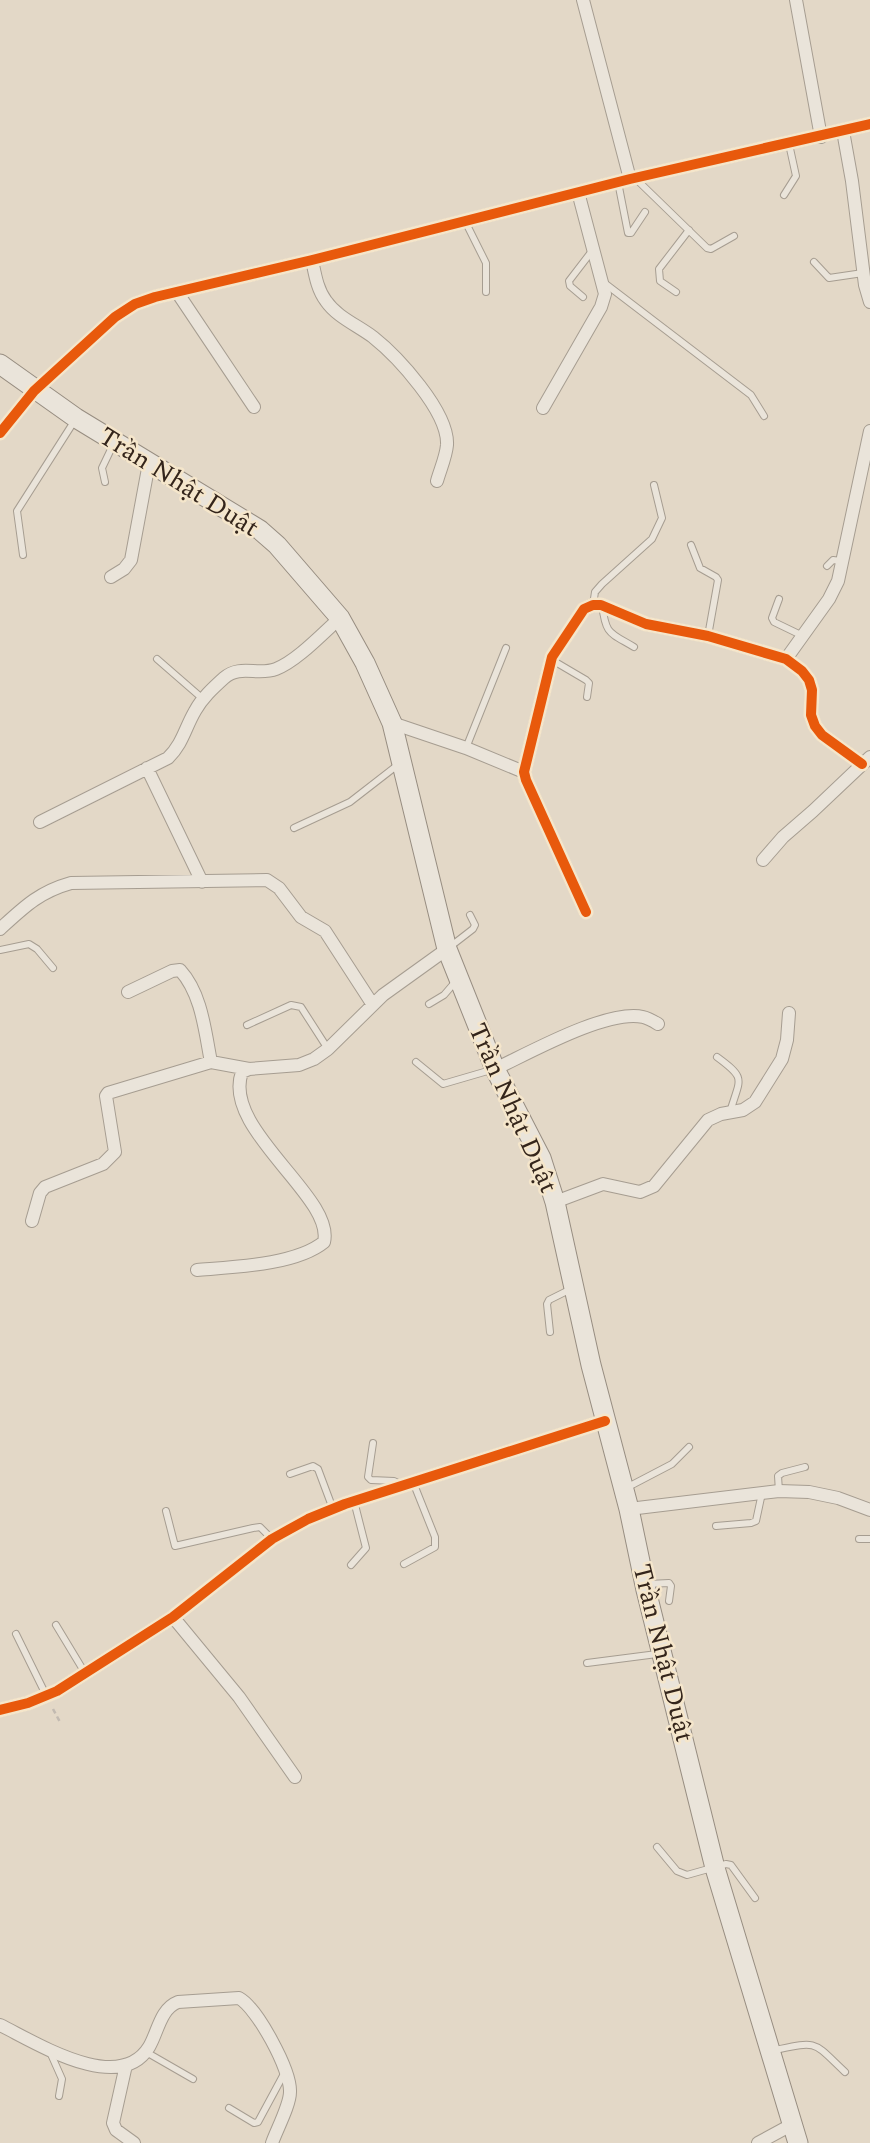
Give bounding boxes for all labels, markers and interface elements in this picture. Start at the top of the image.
street label: Trần Nhật Duật [91,417,267,547]
street label: Trần Nhật Duật [458,1016,568,1200]
street label: Trần Nhật Duật [622,1560,704,1746]

